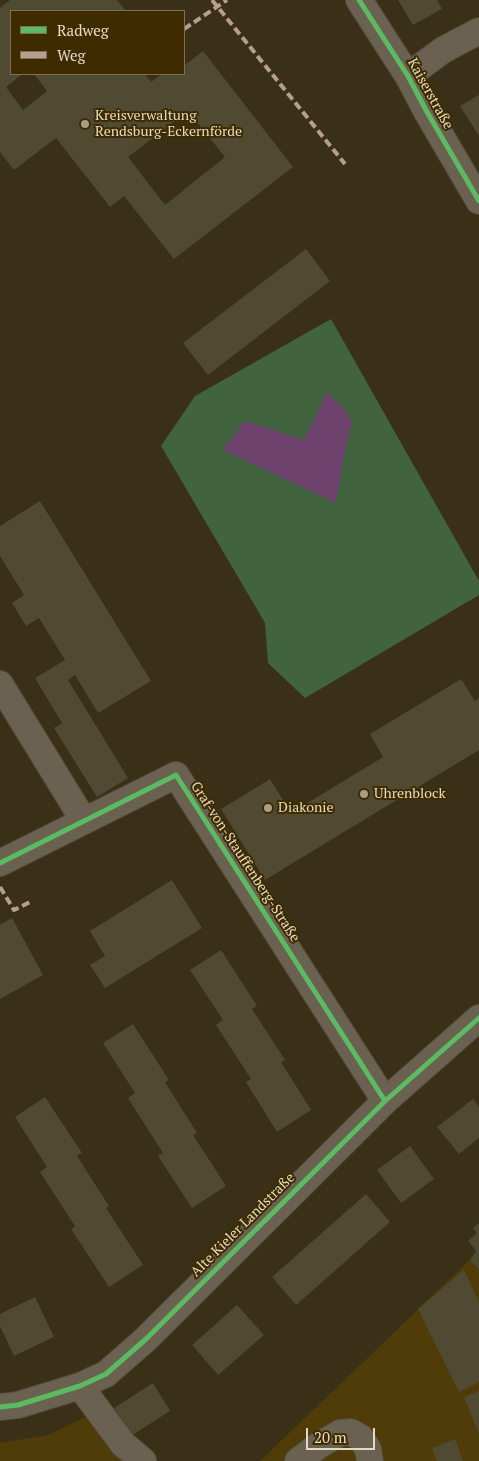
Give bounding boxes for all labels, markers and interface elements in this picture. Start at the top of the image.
legend [10,10,185,75]
text: Radweg [57,20,109,40]
text: Weg [57,45,85,65]
street label: Kaiserstraße [404,56,456,132]
place label: Kreisverwaltung Rendsburg-Eckernförde [95,108,242,140]
marker: Kreisverwaltung Rendsburg-Eckernförde [79,118,91,130]
street label: Graf-von-Stauffenberg-Straße [187,779,303,945]
place label: Uhrenblock [374,786,446,802]
marker: Uhrenblock [358,788,370,800]
place label: Diakonie [278,800,334,816]
marker: Diakonie [262,802,274,814]
street label: Alte Kieler Landstraße [187,1169,299,1281]
scale bar [309,1418,378,1450]
text: 20 m [314,1427,347,1447]

